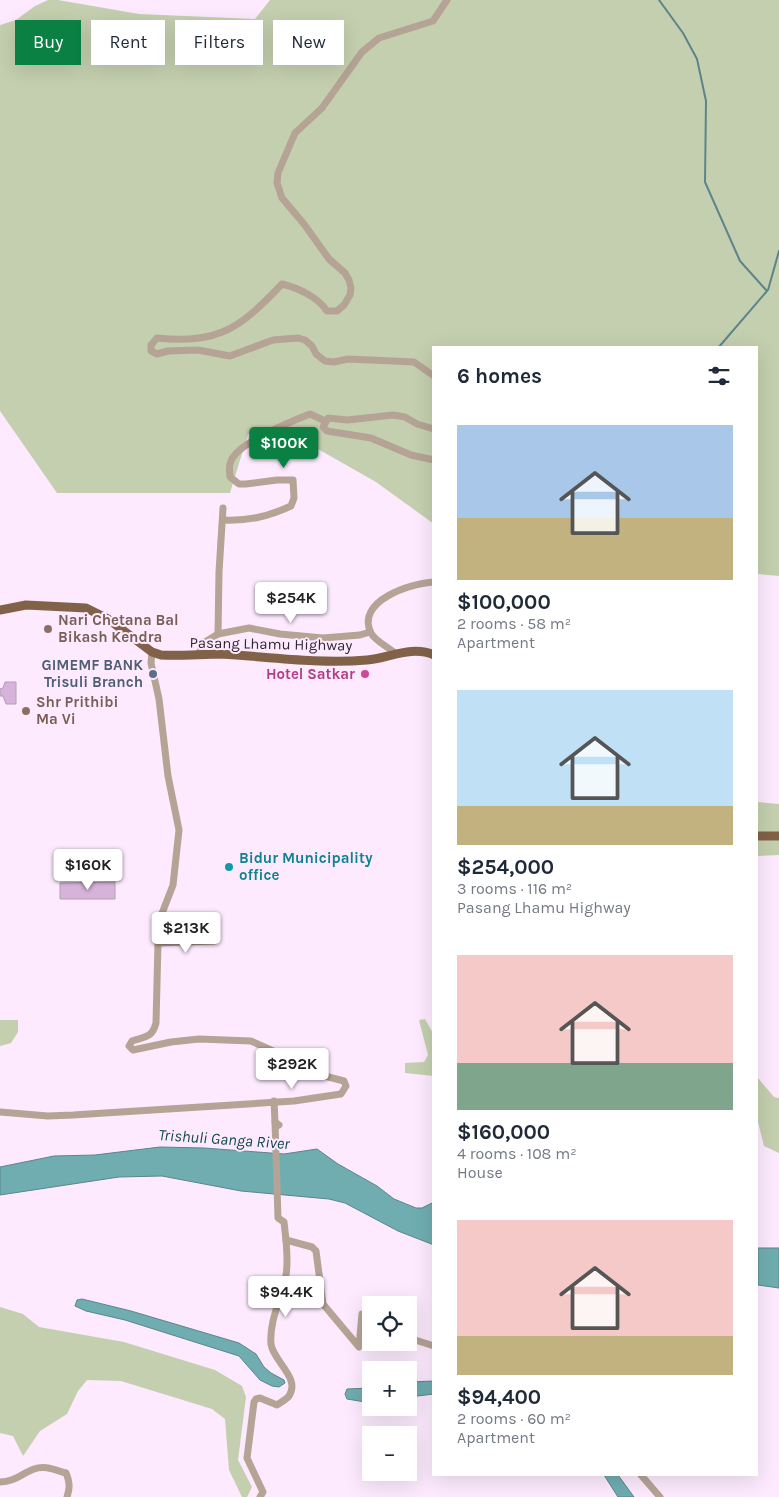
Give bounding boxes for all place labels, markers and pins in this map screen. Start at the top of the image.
pin: $100K [249,426,319,469]
pin: $254K [256,582,326,624]
place label: Nari Chetana Bal Bikash Kendra [58,611,179,646]
marker: Nari Chetana Bal Bikash Kendra [42,623,54,635]
place label: GIMEMF BANK Trisuli Branch [42,656,143,691]
place label: Hotel Satkar [266,665,355,683]
marker: GIMEMF BANK Trisuli Branch [147,668,159,680]
marker: Hotel Satkar [359,668,371,680]
place label: Shr Prithibi Ma Vi [36,693,118,728]
marker: Shr Prithibi Ma Vi [20,705,32,717]
pin: $160K [53,848,123,891]
place label: Bidur Municipality office [239,849,373,884]
marker: Bidur Municipality office [223,861,235,873]
pin: $213K [151,912,221,954]
pin: $292K [257,1048,327,1090]
pin: $94.4K [245,1276,327,1318]

